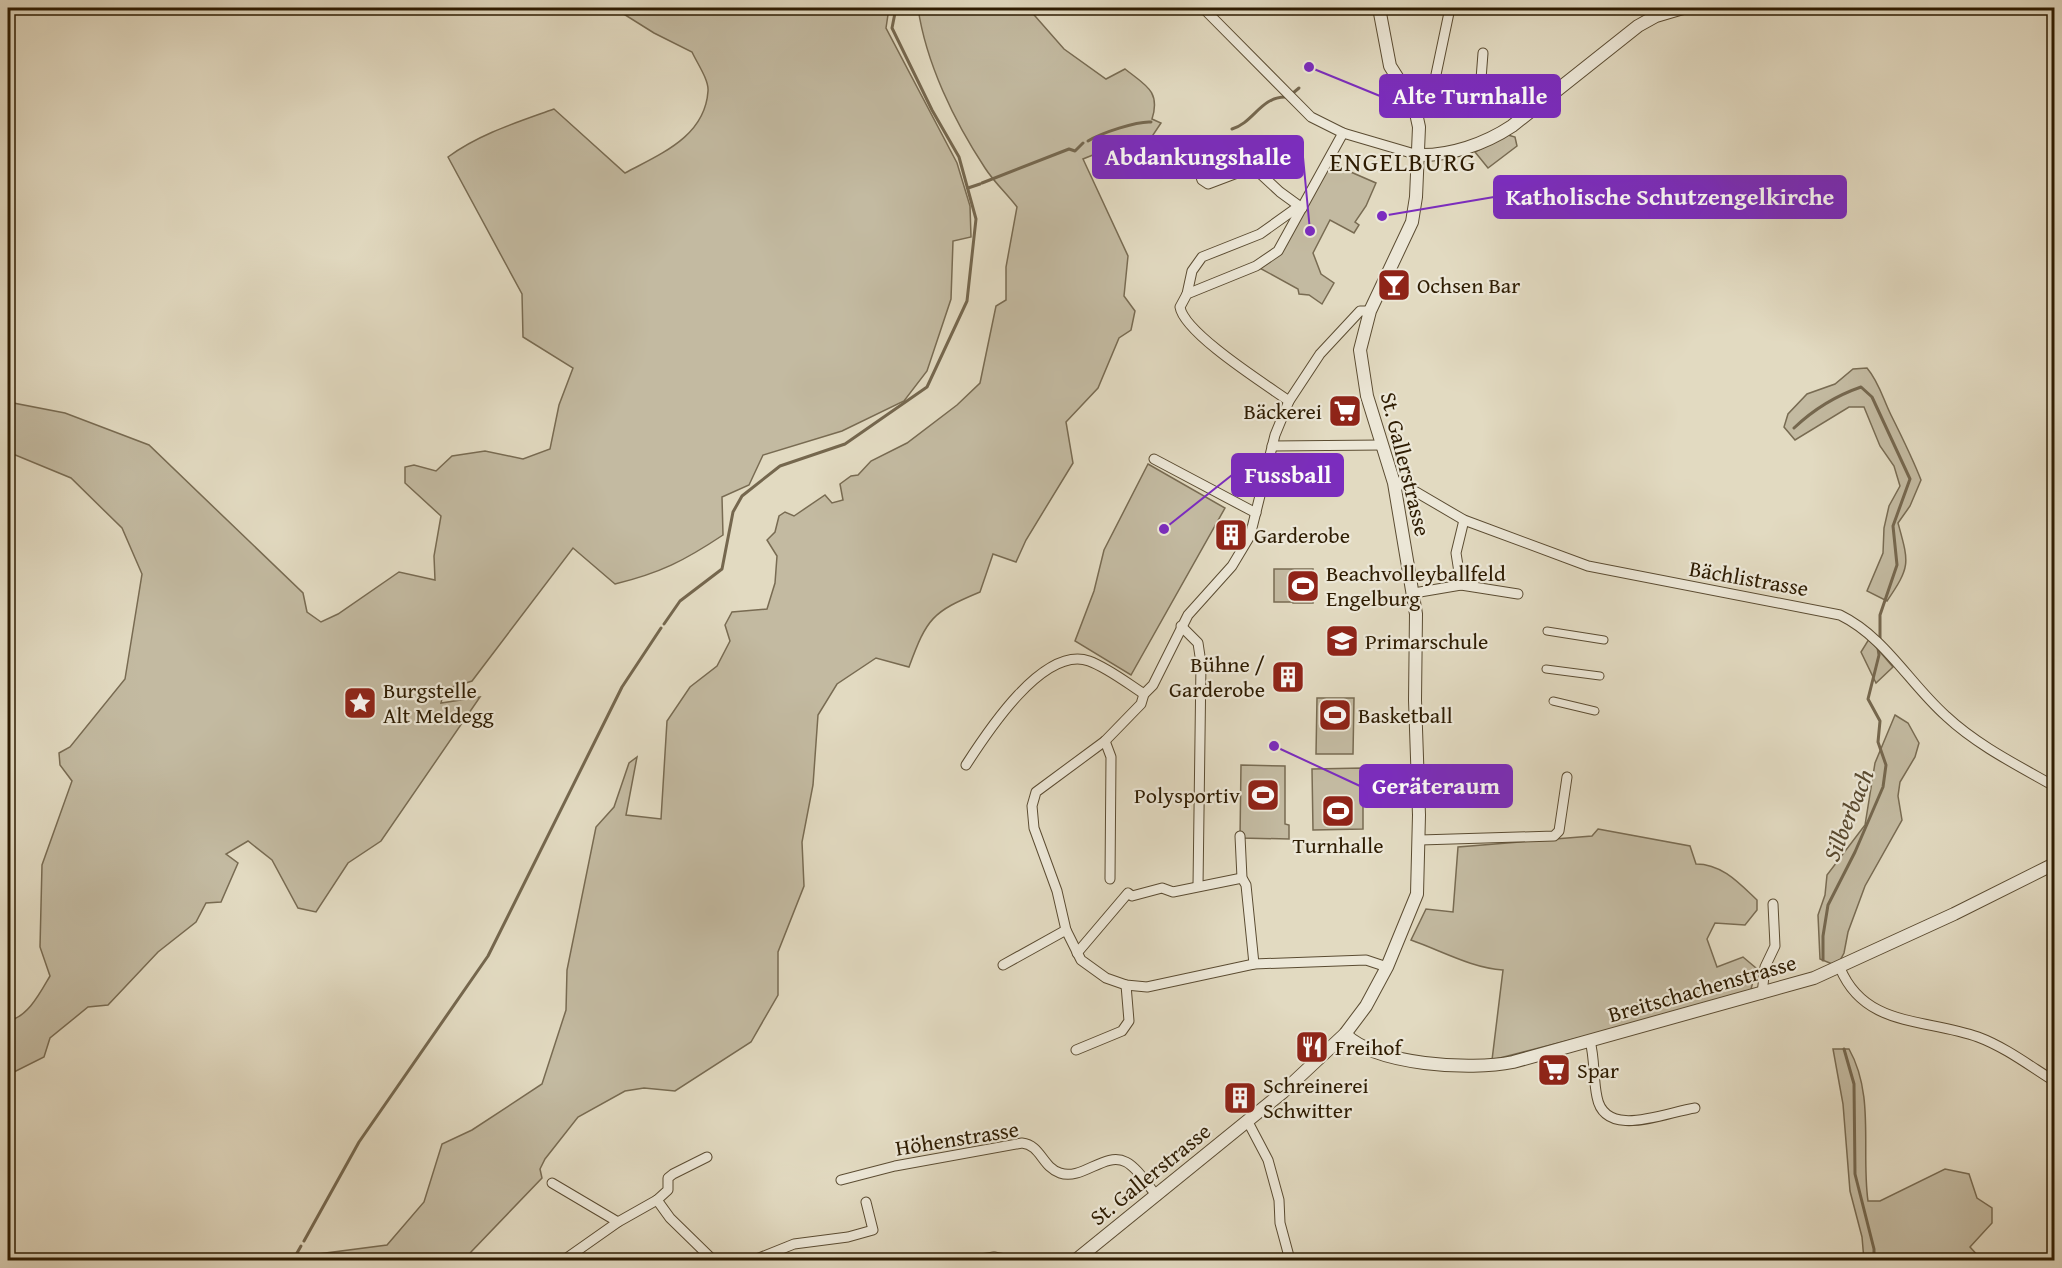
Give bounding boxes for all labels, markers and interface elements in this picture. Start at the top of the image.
callout: Alte Turnhalle [1380,75,1560,117]
text: Alte Turnhalle [1392,78,1548,113]
callout: Abdankungshalle [1093,136,1303,178]
text: Abdankungshalle [1105,139,1291,174]
district label: ENGELBURG [1330,142,1476,181]
callout: Katholische Schutzengelkirche [1494,176,1846,218]
text: Katholische Schutzengelkirche [1506,179,1835,214]
bar icon: Ochsen Bar [1376,267,1412,303]
place label: Ochsen Bar [1417,269,1520,301]
street label: St. Gallerstrasse [1373,389,1439,539]
supermarket icon: Bäckerei [1327,393,1363,429]
place label: Bäckerei [1243,395,1322,427]
callout: Fussball [1232,454,1343,496]
text: Fussball [1244,457,1332,492]
building icon: Garderobe [1213,517,1249,553]
place label: Garderobe [1254,519,1350,551]
street label: Bächlistrasse [1687,552,1811,604]
place label: Beachvolleyballfeld Engelburg [1326,557,1506,614]
sports icon: Beachvolleyballfeld Engelburg [1285,568,1321,604]
school or university icon: Primarschule [1324,623,1360,659]
place label: Primarschule [1365,625,1488,657]
place label: Bühne / Garderobe [1169,648,1265,705]
building icon: Bühne / Garderobe [1270,659,1306,695]
place label: Burgstelle Alt Meldegg [383,674,494,731]
place icon: Burgstelle Alt Meldegg [342,685,378,721]
sports icon: Basketball [1317,697,1353,733]
place label: Basketball [1358,699,1453,731]
water label: Silberbach [1814,764,1882,866]
callout: Geräteraum [1360,765,1512,807]
text: Geräteraum [1372,768,1500,803]
sports icon: Polysportiv [1245,777,1281,813]
place label: Polysportiv [1134,779,1240,811]
sports icon: Turnhalle [1320,793,1356,829]
place label: Turnhalle [1292,829,1384,861]
street label: Breitschachenstrasse [1604,946,1800,1030]
restaurant icon: Freihof [1294,1029,1330,1065]
place label: Freihof [1335,1031,1405,1063]
supermarket icon: Spar [1536,1052,1572,1088]
place label: Spar [1577,1054,1619,1086]
place label: Schreinerei Schwitter [1263,1069,1369,1126]
building icon: Schreinerei Schwitter [1222,1080,1258,1116]
street label: Höhenstrasse [893,1112,1021,1164]
street label: St. Gallerstrasse [1083,1115,1217,1233]

